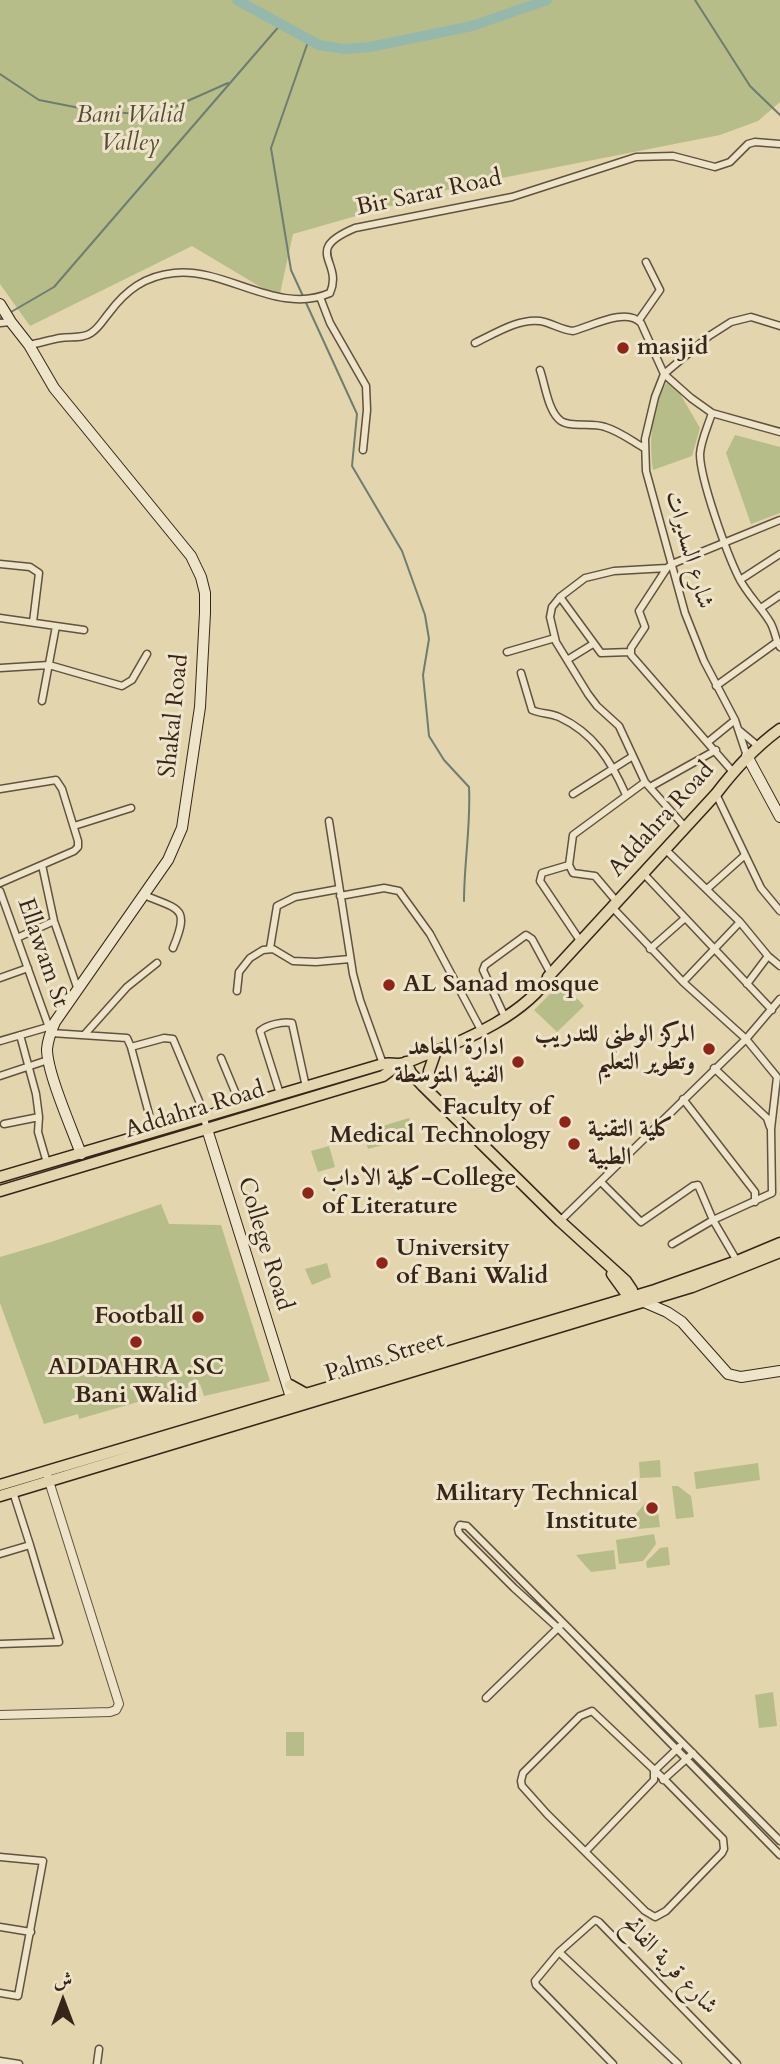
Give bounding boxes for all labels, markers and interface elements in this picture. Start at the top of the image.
park label: Bani Walid Valley [76,102,184,158]
street label: Bir Sarar Road [354,165,504,223]
place label: masjid [637,334,708,362]
marker: masjid [615,340,631,356]
street label: شارع السديرات [657,488,719,612]
street label: Shakal Road [154,653,196,779]
street label: Addahra Road [603,757,721,883]
street label: Ellawam St [10,895,74,1011]
place label: AL Sanad mosque [403,971,600,999]
marker: AL Sanad mosque [381,977,397,993]
place label: المركز الوطني للتدريب وتطوير التعليم [535,1021,695,1077]
place label: ادارة المعاهد الفنية المتوسطة [394,1034,504,1090]
marker: المركز الوطني للتدريب وتطوير التعليم [701,1041,717,1057]
marker: ادارة المعاهد الفنية المتوسطة [510,1054,526,1070]
street label: Addahra Road [122,1076,268,1146]
place label: Faculty of Medical Technology [329,1094,551,1150]
marker: Faculty of Medical Technology [557,1114,573,1130]
place label: كلية التقنية الطبية [588,1116,673,1172]
marker: كلية التقنية الطبية [566,1136,582,1152]
place label: كلية الاداب-College of Literature [322,1165,516,1221]
street label: College Road [230,1174,298,1314]
marker: كلية الاداب-College of Literature [300,1185,316,1201]
place label: University of Bani Walid [396,1235,548,1291]
marker: University of Bani Walid [374,1255,390,1271]
place label: Football [94,1303,184,1331]
marker: Football [190,1309,206,1325]
street label: Palms Street [322,1326,448,1390]
marker: ADDAHRA .SC Bani Walid [128,1334,144,1350]
place label: ADDAHRA .SC Bani Walid [48,1354,224,1410]
place label: Military Technical Institute [436,1480,638,1536]
marker: Military Technical Institute [644,1500,660,1516]
street label: شارع قرية الفاتح [615,1911,723,2021]
north arrow [28,1966,98,2036]
text: ش [54,1967,72,1993]

